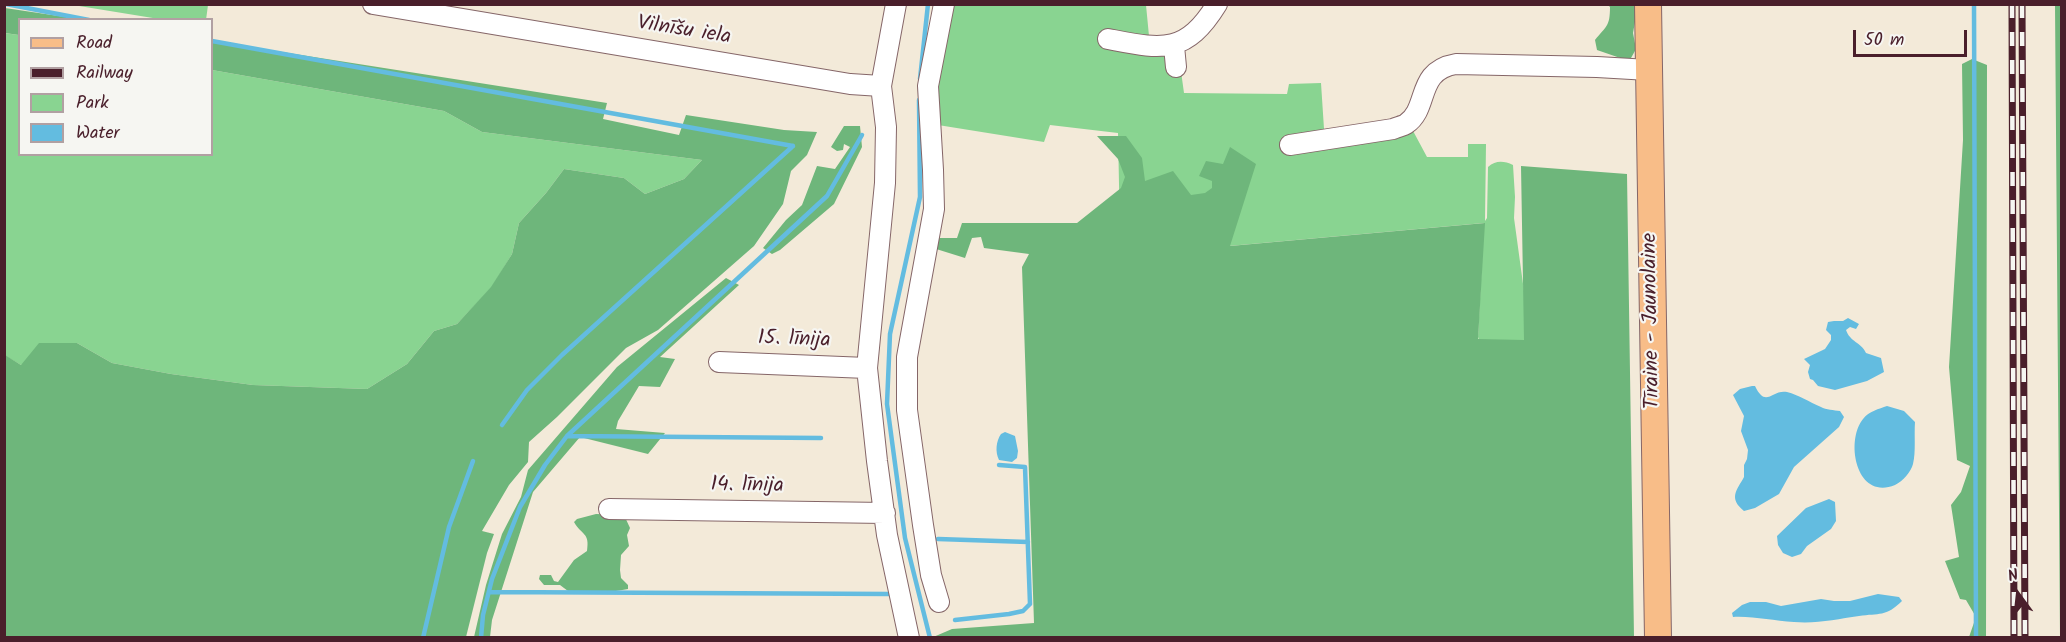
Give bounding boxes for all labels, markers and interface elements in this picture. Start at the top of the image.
street label: Vilnīšu iela [635,12,733,52]
legend [18,18,213,156]
scale bar [1856,18,1970,56]
text: 50 m [1864,26,1904,55]
text: Road [76,29,112,58]
text: Railway [76,59,133,88]
text: Park [76,89,109,118]
text: Water [76,119,120,148]
street label: Tīraine - Jaunolaine [1639,233,1667,409]
street label: 15. līnija [757,327,831,355]
street label: 14. līnija [710,474,784,500]
text: N [2005,563,2021,590]
north arrow [1988,564,2048,624]

